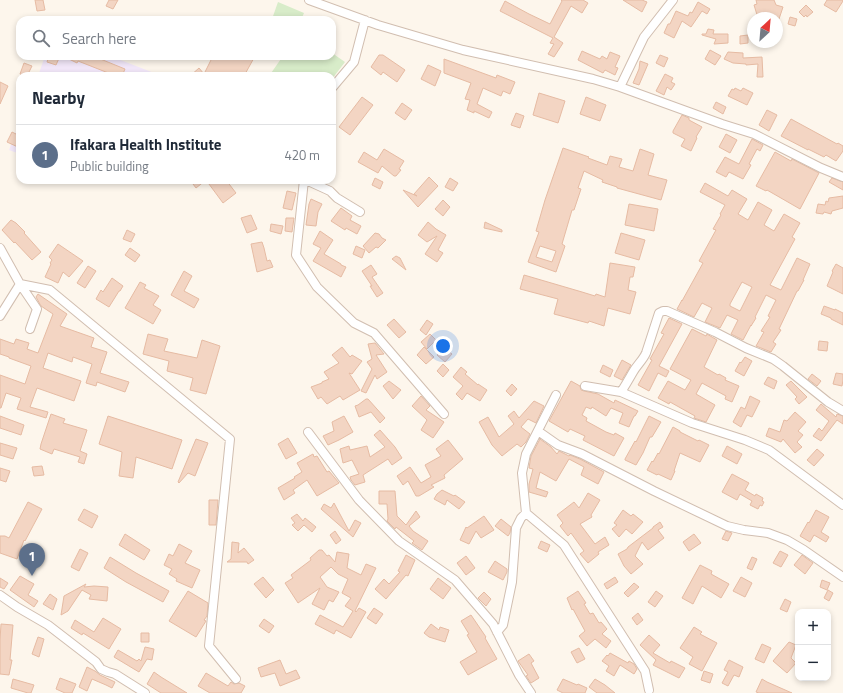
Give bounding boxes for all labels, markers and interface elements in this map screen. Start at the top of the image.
north arrow [747,12,783,48]
search box [16,16,336,60]
icon: search [30,27,52,49]
text: Search here [62,27,136,50]
text: Nearby [32,85,85,111]
text: Ifakara Health Institute [70,133,222,156]
text: 1 [41,145,49,165]
text: 420 m [284,145,320,165]
text: Public building [70,156,149,176]
your location [433,336,453,356]
pin: 1 [19,543,45,576]
map controls [795,609,831,681]
button: + [795,609,831,645]
button: − [795,645,831,681]

